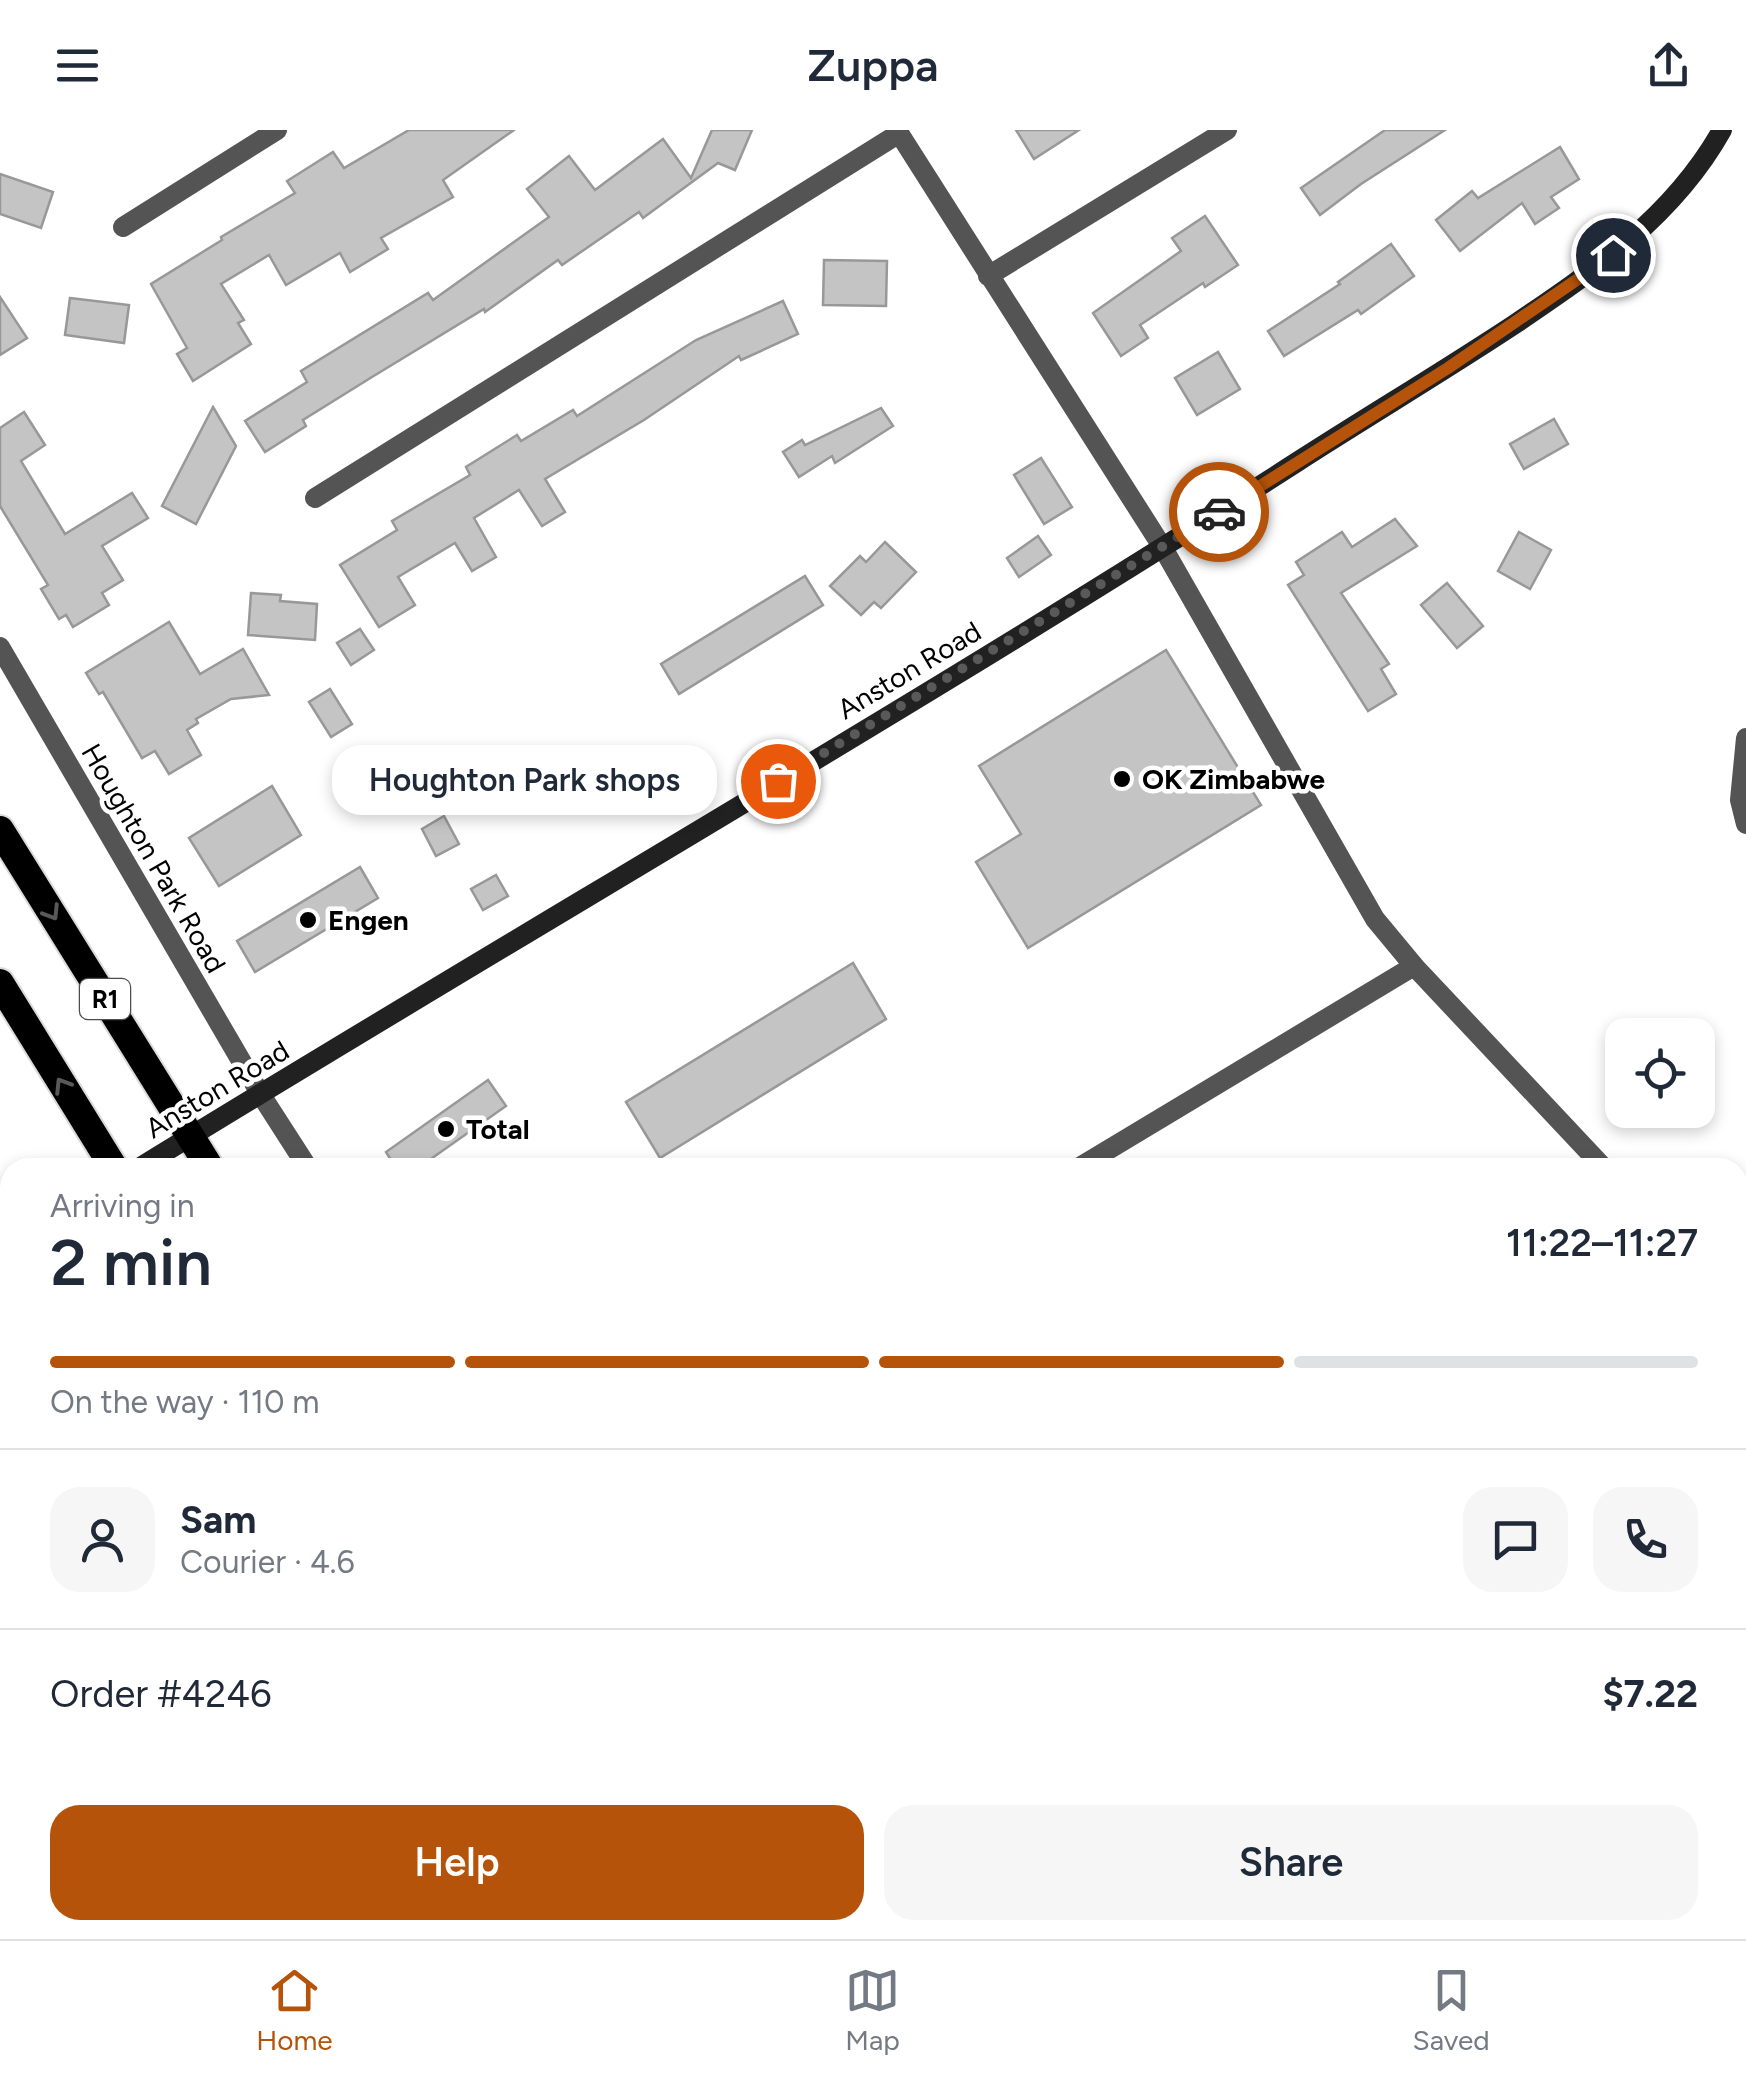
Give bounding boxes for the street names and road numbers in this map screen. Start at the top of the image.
street label: Anston Road [831,614,987,726]
street label: Houghton Park Road [75,737,233,979]
road number: R1 [80,979,130,1019]
street label: Anston Road [139,1033,295,1145]

